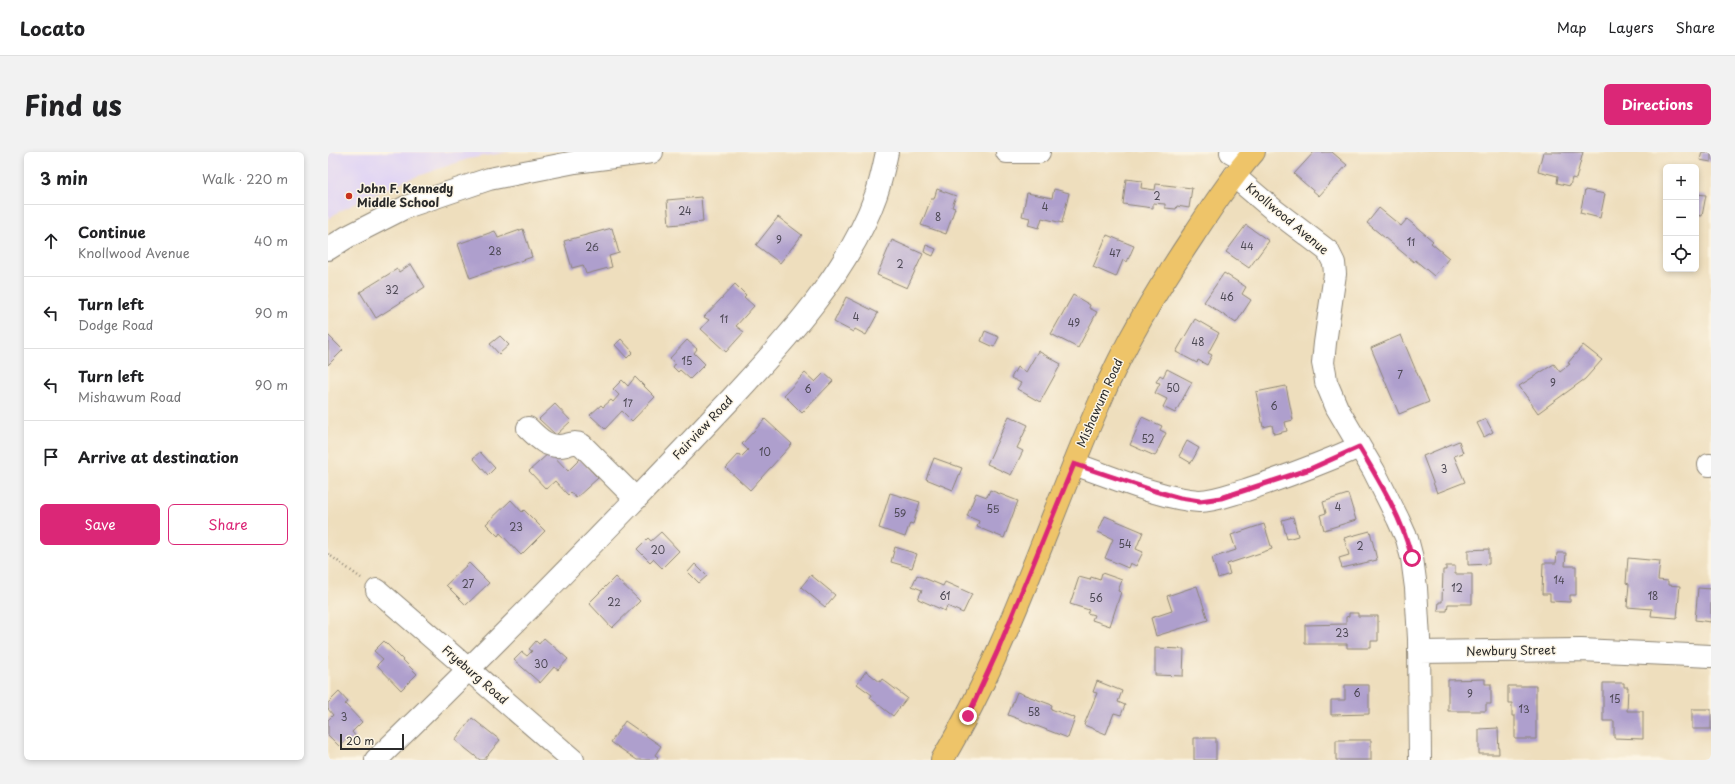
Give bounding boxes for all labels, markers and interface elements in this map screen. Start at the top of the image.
text: Locato [20,14,85,42]
text: Map [1557,17,1587,38]
text: Layers [1609,17,1654,38]
text: Share [1676,17,1715,38]
text: Find us [24,83,122,126]
button: Directions [1604,84,1711,125]
map controls [1663,164,1699,272]
button: + [1663,164,1699,200]
text: 3 min [40,165,88,191]
text: Walk · 220 m [202,169,288,188]
street label: Knollwood Avenue [1242,178,1333,259]
place label: John F. Kennedy Middle School [357,179,453,211]
house number: 2 [1153,188,1161,203]
marker: John F. Kennedy Middle School [344,191,354,201]
house number: 4 [1042,199,1049,214]
button: − [1663,200,1699,236]
house number: 24 [678,203,692,218]
house number: 8 [935,209,941,224]
text: Continue [78,220,146,243]
icon: ahead [40,230,62,252]
text: 40 m [254,231,288,250]
house number: 9 [776,232,782,247]
house number: 11 [1407,234,1415,249]
button: locate [1663,236,1699,272]
house number: 44 [1240,238,1254,253]
house number: 26 [585,239,599,254]
text: Knollwood Avenue [78,243,190,262]
house number: 28 [488,243,502,258]
house number: 47 [1109,245,1122,260]
house number: 2 [896,256,904,271]
house number: 32 [385,282,399,297]
house number: 46 [1220,289,1234,304]
text: Turn left [78,292,144,315]
icon: left [40,302,62,324]
text: 90 m [255,303,288,322]
house number: 4 [853,309,860,324]
house number: 11 [720,311,728,326]
text: Dodge Road [78,315,153,334]
house number: 49 [1068,315,1080,330]
house number: 48 [1192,334,1204,349]
house number: 15 [682,353,692,368]
street label: Mishawum Road [1071,355,1127,450]
text: Turn left [78,364,144,387]
house number: 7 [1397,367,1403,382]
icon: left [40,374,62,396]
text: 90 m [255,375,288,394]
house number: 9 [1550,375,1556,390]
house number: 50 [1166,380,1180,395]
house number: 6 [804,381,812,396]
text: Mishawum Road [78,387,181,406]
street label: Fairview Road [668,391,737,463]
house number: 17 [623,395,634,410]
house number: 6 [1270,398,1278,413]
house number: 52 [1141,431,1155,446]
house number: 10 [759,444,771,459]
text: Arrive at destination [78,445,239,468]
icon: arrive [40,446,62,468]
house number: 3 [1441,461,1447,476]
house number: 4 [1335,499,1342,514]
house number: 55 [987,501,1000,516]
button: Save [40,504,160,545]
button: Share [168,504,288,545]
house number: 59 [894,505,906,520]
house number: 23 [509,519,523,534]
house number: 54 [1118,536,1132,551]
house number: 2 [1356,538,1364,553]
house number: 20 [651,542,665,557]
route start [1403,549,1421,567]
house number: 14 [1553,572,1565,587]
house number: 27 [462,576,475,591]
house number: 12 [1451,580,1463,595]
house number: 61 [939,588,951,603]
house number: 18 [1648,588,1658,603]
house number: 56 [1089,590,1103,605]
house number: 22 [607,594,621,609]
house number: 23 [1335,625,1349,640]
street label: Fryeburg Road [439,640,513,708]
street label: Newbury Street [1466,640,1556,660]
house number: 30 [534,656,548,671]
house number: 6 [1353,685,1361,700]
house number: 9 [1467,686,1473,701]
house number: 15 [1610,691,1620,706]
house number: 13 [1518,701,1530,716]
house number: 58 [1028,704,1040,719]
route end [959,707,977,725]
house number: 3 [341,709,347,724]
scale bar [340,732,404,751]
text: 20 m [346,732,374,749]

